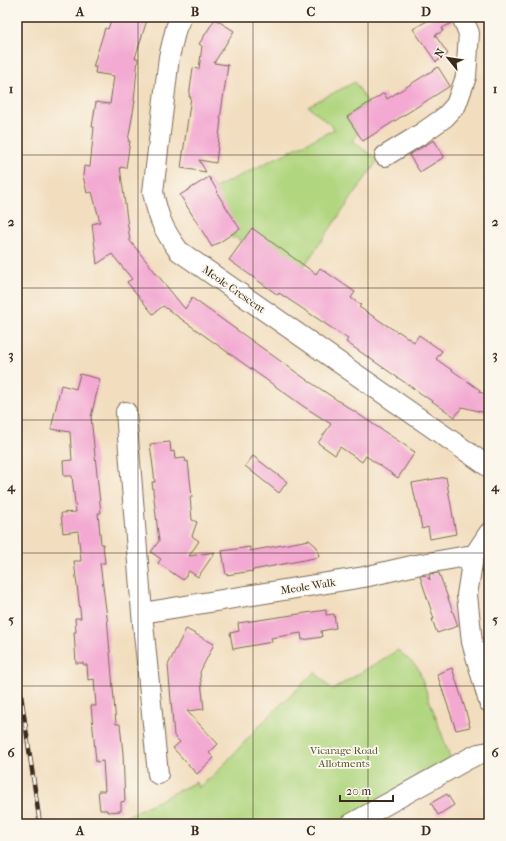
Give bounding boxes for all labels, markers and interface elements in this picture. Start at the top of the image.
text: A [75,4,85,19]
text: B [191,4,200,19]
text: C [307,4,316,19]
text: D [421,4,431,19]
north arrow [428,38,468,78]
text: N [432,46,448,60]
text: 1 [9,81,14,96]
text: 1 [493,81,498,96]
text: 2 [8,214,15,229]
text: 2 [492,214,499,229]
street label: Meole Crescent [200,263,268,316]
text: 3 [8,347,14,363]
text: 3 [492,347,498,363]
text: 4 [6,479,16,495]
text: 4 [490,479,500,495]
street label: Meole Walk [280,576,337,597]
text: 5 [8,612,14,627]
text: 5 [492,612,498,627]
park label: Vicarage Road Allotments [309,744,379,770]
text: 6 [7,745,15,760]
text: 6 [491,745,499,760]
scale bar [340,777,393,803]
text: 20 m [346,784,371,798]
text: A [75,823,85,838]
text: B [191,823,200,838]
text: C [307,823,316,838]
text: D [421,823,431,838]

